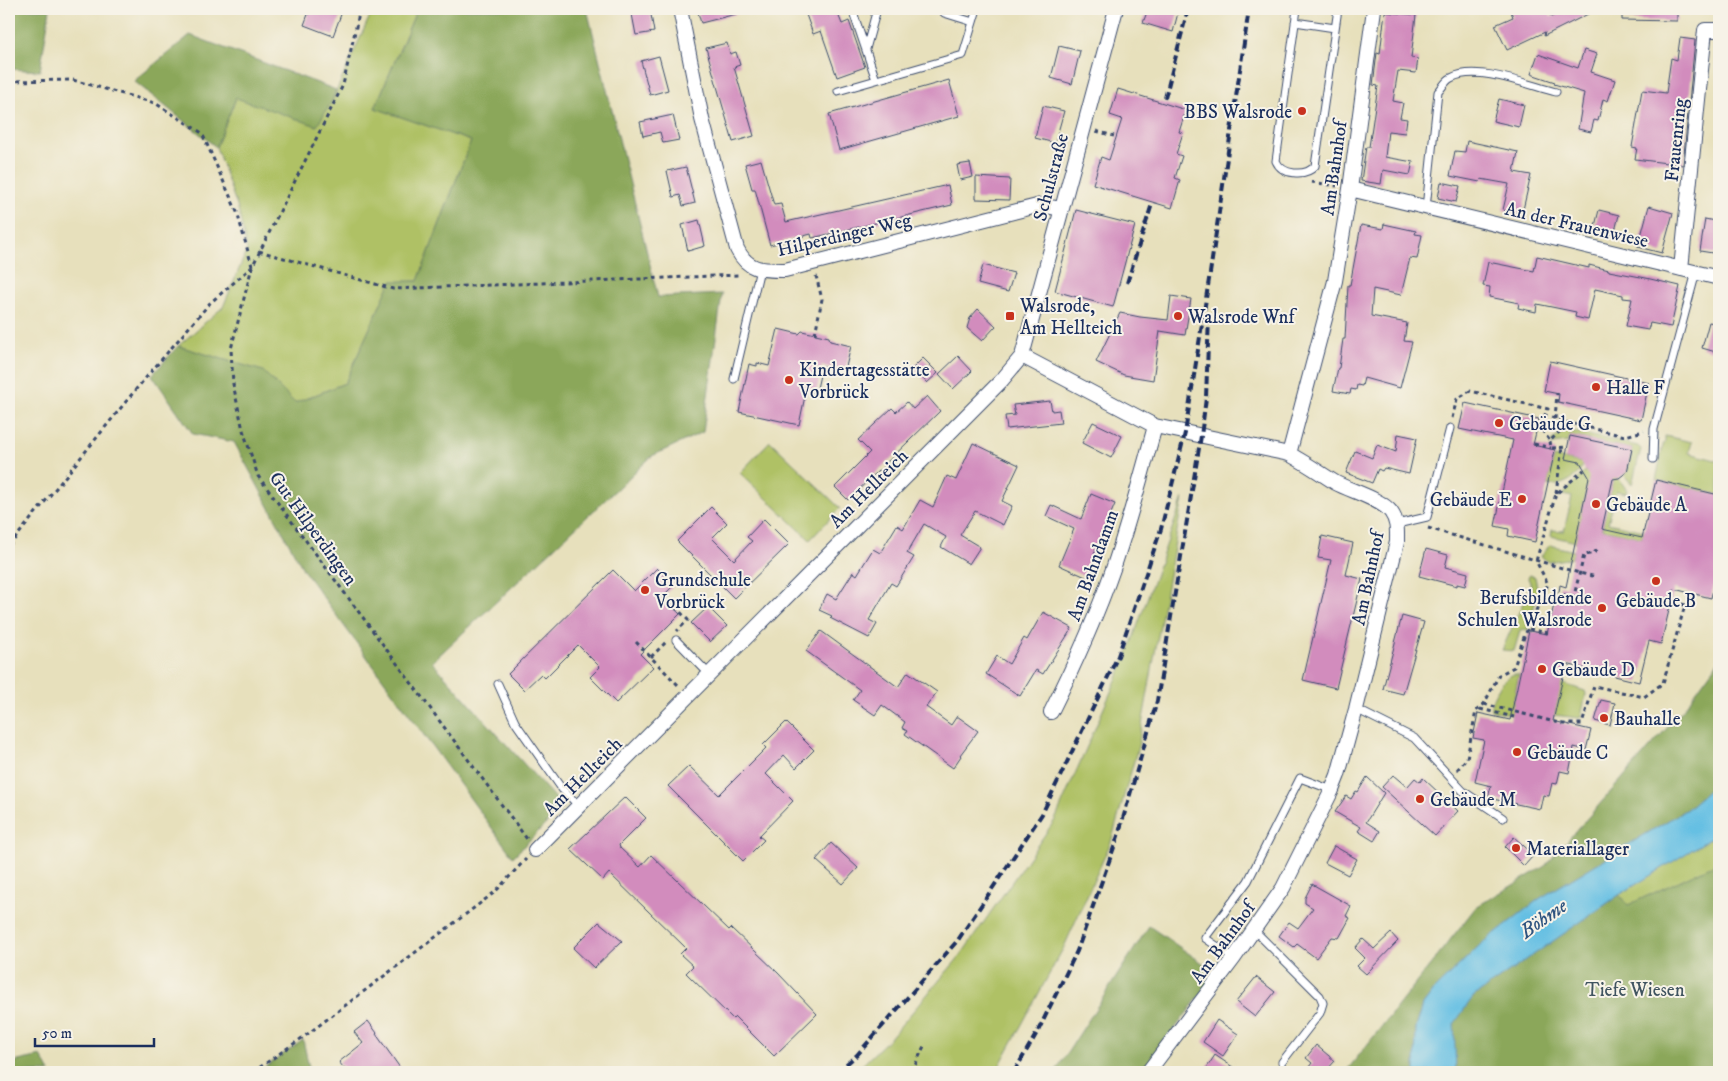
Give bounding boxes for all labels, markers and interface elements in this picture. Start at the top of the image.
street label: Frauenring [1661,96,1692,183]
place label: BBS Walsrode [1184,101,1292,124]
marker: BBS Walsrode [1296,105,1308,117]
street label: Am Bahnhof [1316,116,1353,217]
street label: Schulstraße [1029,131,1074,224]
street label: An der Frauenwiese [1503,198,1651,253]
street label: Hilperdinger Weg [775,209,914,262]
place label: Walsrode, Am Hellteich [1019,295,1122,340]
place label: Walsrode Wnf [1187,306,1297,329]
marker: Walsrode, Am Hellteich [1004,310,1016,322]
marker: Walsrode Wnf [1172,310,1184,322]
place label: Kindertagesstätte Vorbrück [798,359,930,404]
marker: Kindertagesstätte Vorbrück [783,374,795,386]
place label: Halle F [1606,377,1665,400]
marker: Halle F [1590,381,1602,393]
place label: Gebäude G [1509,413,1591,436]
marker: Gebäude G [1493,417,1505,429]
street label: Am Hellteich [825,445,913,533]
street label: Gut Hilperdingen [264,468,362,590]
place label: Gebäude E [1430,489,1512,512]
marker: Gebäude E [1516,493,1528,505]
place label: Gebäude A [1606,494,1688,517]
marker: Gebäude A [1590,498,1602,510]
street label: Am Bahndamm [1063,507,1124,624]
street label: Am Bahnhof [1347,526,1390,627]
place label: Grundschule Vorbrück [654,569,751,614]
marker: Gebäude B [1650,575,1662,587]
marker: Grundschule Vorbrück [639,584,651,596]
place label: Berufsbildende Schulen Walsrode [1457,587,1592,632]
place label: Gebäude B [1616,590,1696,613]
marker: Berufsbildende Schulen Walsrode [1596,602,1608,614]
place label: Gebäude D [1552,659,1635,682]
marker: Gebäude D [1536,663,1548,675]
place label: Bauhalle [1614,708,1681,731]
marker: Bauhalle [1598,712,1610,724]
street label: Am Hellteich [539,733,627,821]
place label: Gebäude C [1527,742,1608,765]
marker: Gebäude C [1511,746,1523,758]
place label: Gebäude M [1430,789,1516,812]
marker: Gebäude M [1414,793,1426,805]
place label: Materiallager [1526,838,1629,861]
marker: Materiallager [1510,842,1522,854]
water label: Böhme [1515,893,1573,945]
street label: Am Bahnhof [1186,895,1262,988]
park label: Tiefe Wiesen [1585,979,1685,1002]
scale bar [35,1016,154,1048]
text: 50 m [42,1024,72,1043]

